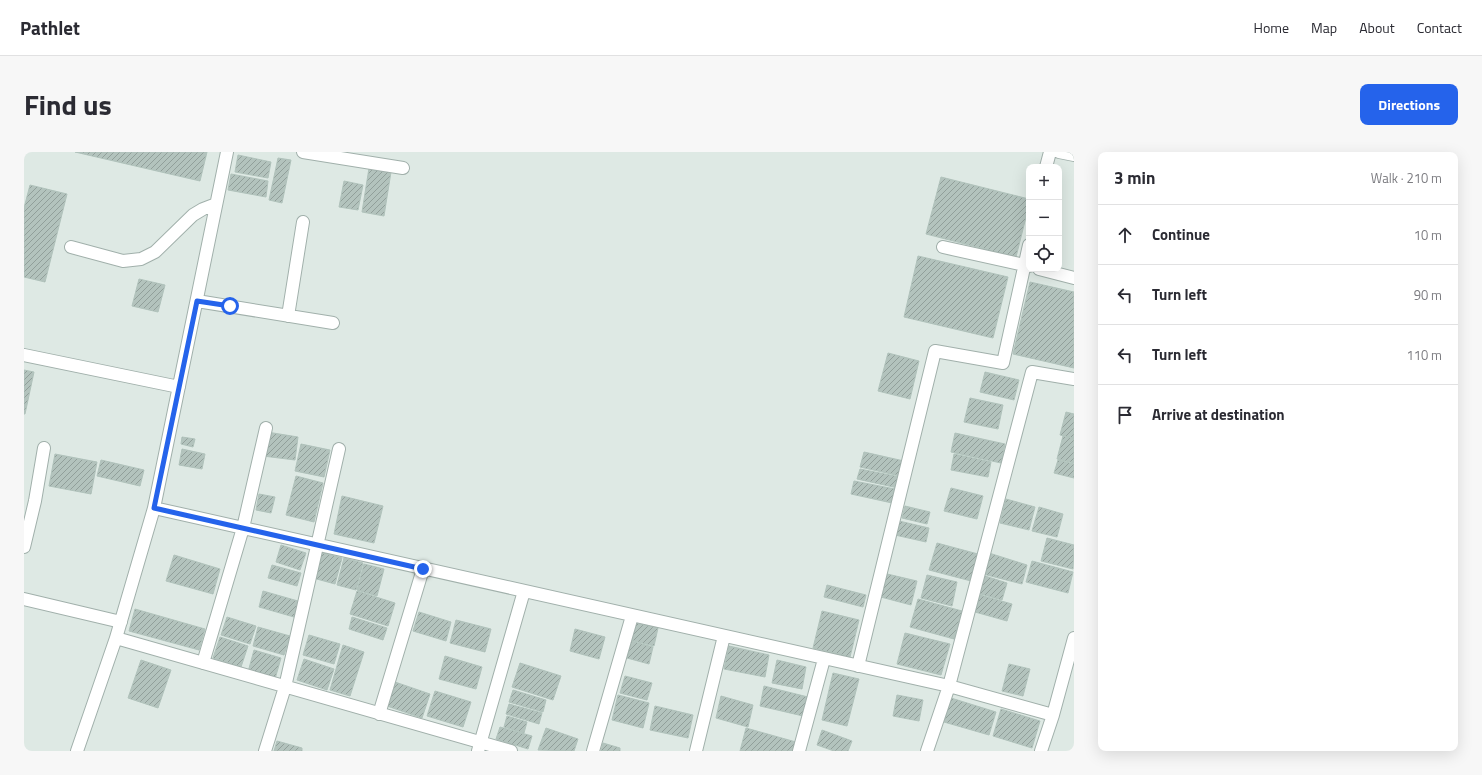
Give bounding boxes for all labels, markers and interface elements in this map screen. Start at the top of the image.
text: Pathlet [20,13,80,42]
text: Home [1254,17,1289,38]
text: Map [1311,17,1337,38]
text: About [1359,17,1395,38]
text: Contact [1417,17,1462,38]
text: Find us [24,83,112,126]
button: Directions [1360,84,1458,125]
map controls [1026,164,1062,272]
button: + [1026,164,1062,200]
text: 3 min [1114,165,1155,191]
text: Walk · 210 m [1371,168,1442,188]
button: − [1026,200,1062,236]
text: Continue [1152,223,1210,246]
icon: ahead [1114,224,1136,246]
text: 10 m [1414,225,1442,245]
button: locate [1026,236,1062,272]
text: Turn left [1152,283,1207,306]
icon: left [1114,284,1136,306]
text: 90 m [1414,285,1442,305]
route start [221,297,239,315]
text: Turn left [1152,343,1207,366]
icon: left [1114,344,1136,366]
text: 110 m [1406,345,1442,365]
text: Arrive at destination [1152,403,1285,426]
icon: arrive [1114,404,1136,426]
route end [414,560,432,578]

